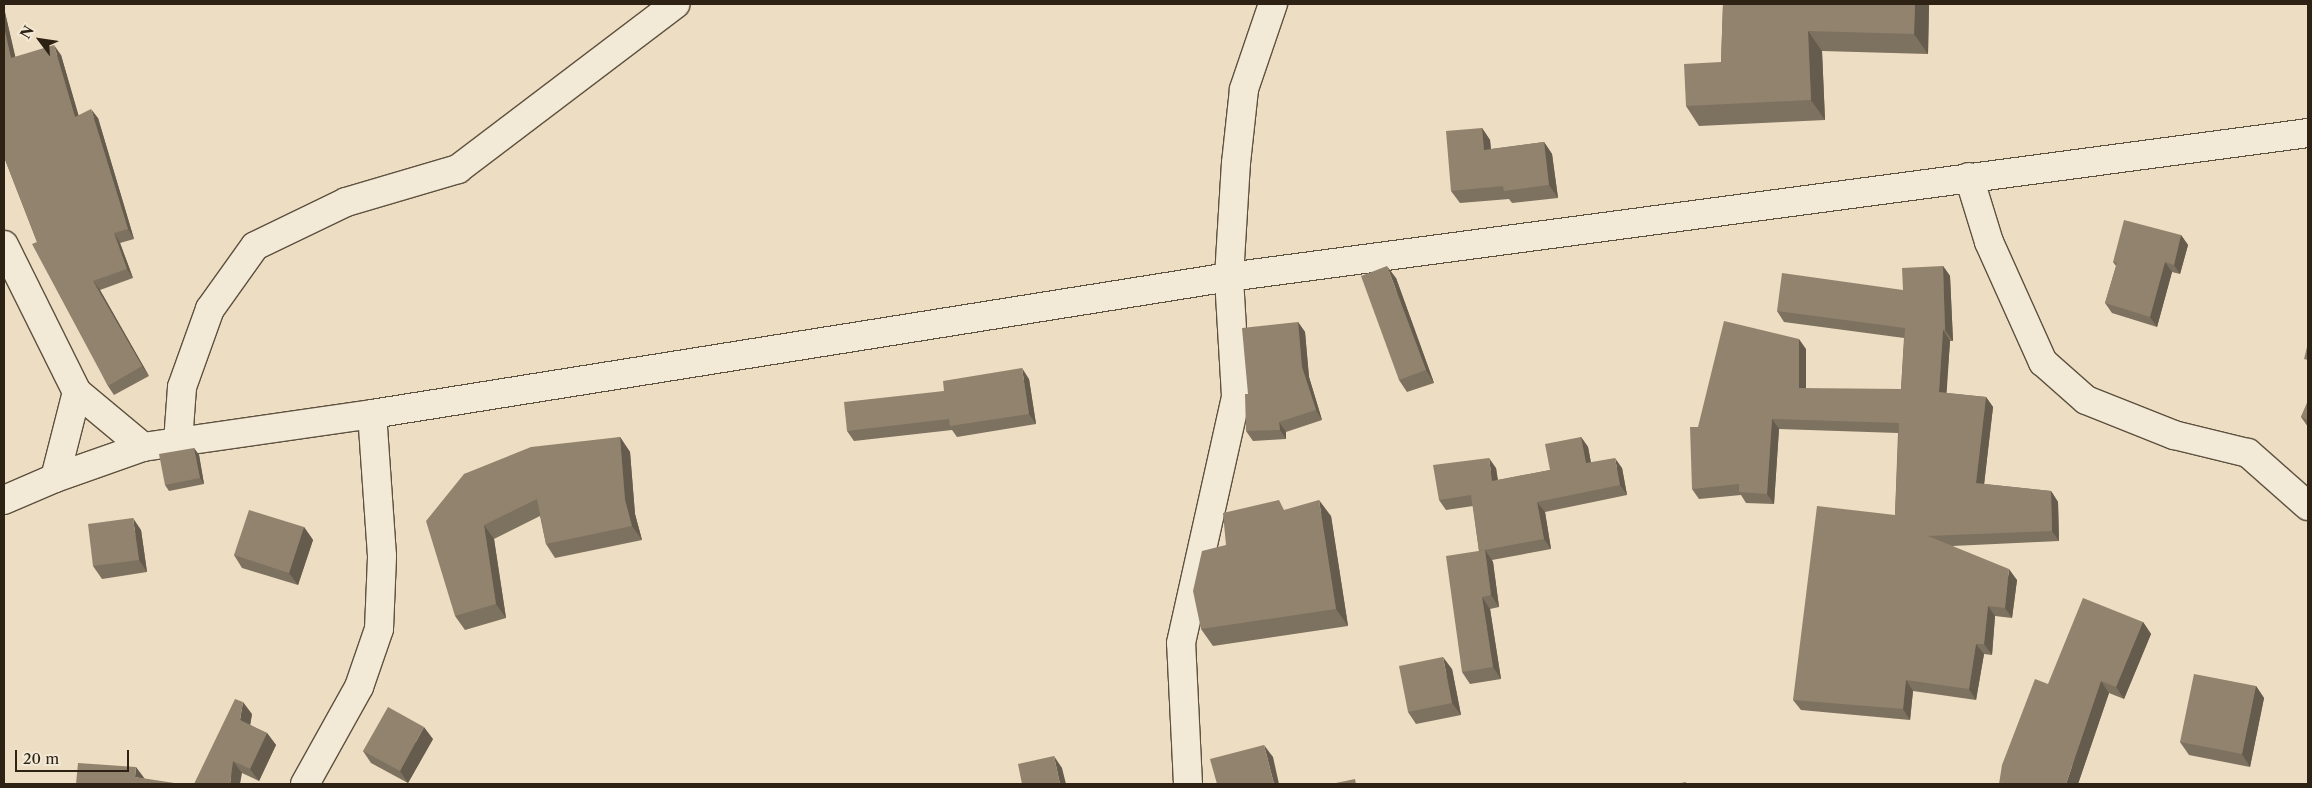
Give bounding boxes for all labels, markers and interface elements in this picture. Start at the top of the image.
north arrow [15,15,65,65]
text: N [16,22,38,42]
scale bar [18,740,131,772]
text: 20 m [23,749,59,768]

